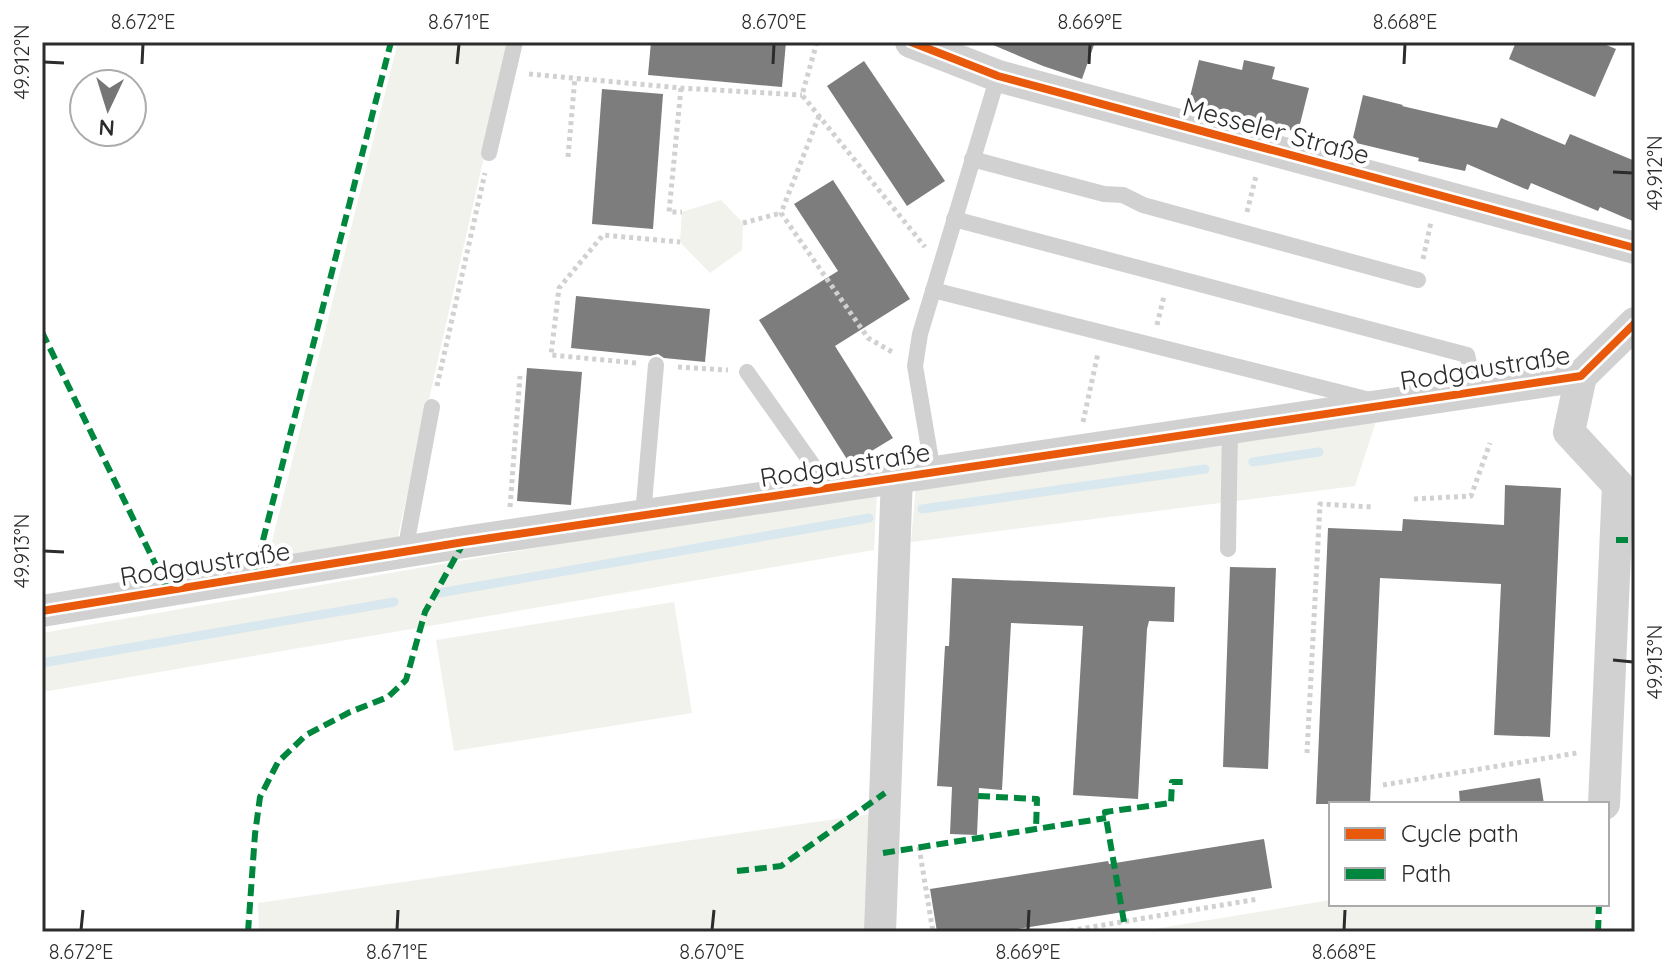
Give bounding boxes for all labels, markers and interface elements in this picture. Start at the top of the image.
text: 8.672°E [111,9,175,34]
text: 8.671°E [428,9,490,34]
text: 8.670°E [741,9,807,34]
text: 8.669°E [1057,9,1123,34]
text: 8.668°E [1373,9,1437,34]
text: 49.912°N [9,24,34,100]
north arrow [68,68,148,148]
street label: Messeler Straße [1179,90,1373,171]
text: N [98,113,116,142]
text: 49.912°N [1642,135,1667,211]
street label: Rodgaustraße [1397,338,1572,397]
street label: Rodgaustraße [757,435,932,494]
text: 49.913°N [9,514,34,588]
street label: Rodgaustraße [117,534,292,593]
text: 49.913°N [1642,625,1667,699]
legend [1329,802,1609,906]
text: Cycle path [1401,818,1519,848]
text: Path [1401,858,1452,888]
text: 8.672°E [49,939,113,964]
text: 8.671°E [366,939,428,964]
text: 8.670°E [679,939,745,964]
text: 8.669°E [995,939,1061,964]
text: 8.668°E [1312,939,1376,964]

